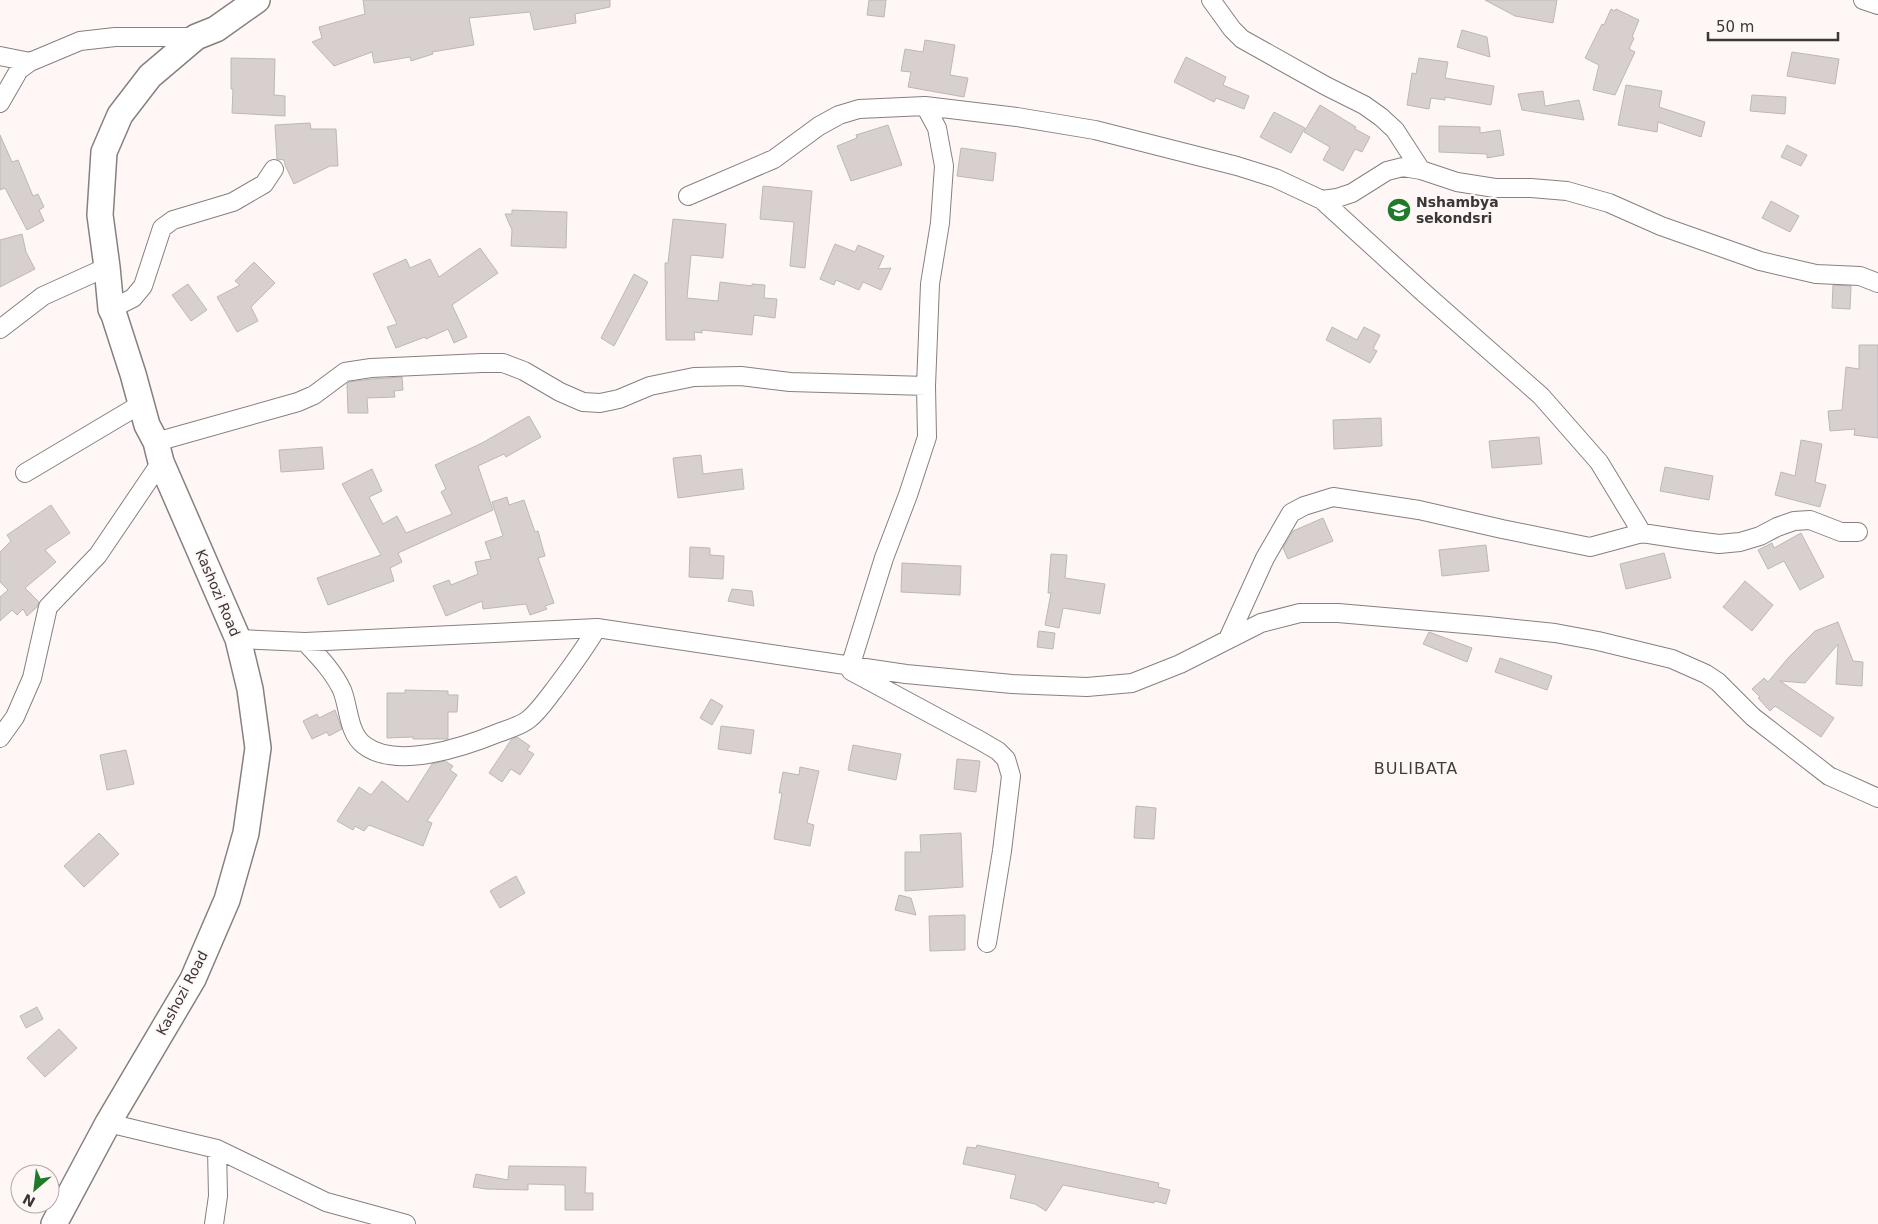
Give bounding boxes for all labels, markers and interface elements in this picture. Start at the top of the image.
scale bar [1708,10,1838,42]
text: 50 m [1716,18,1754,36]
place label: Nshambya sekondsri [1416,194,1499,226]
school or university icon: Nshambya sekondsri [1386,197,1412,223]
street label: Kashozi Road [192,547,244,639]
district label: BULIBATA [1374,759,1458,778]
street label: Kashozi Road [153,948,211,1038]
north arrow [10,1164,60,1214]
text: N [20,1191,38,1210]

